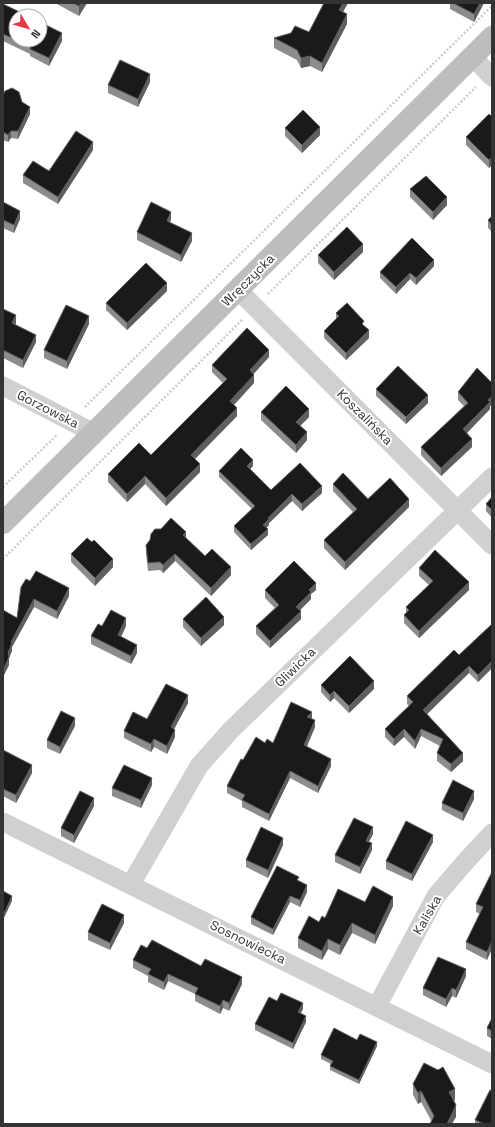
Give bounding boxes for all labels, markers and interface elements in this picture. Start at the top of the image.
north arrow [8,8,48,48]
text: N [28,27,44,41]
street label: Wręczycka [218,250,278,310]
street label: Koszalińska [333,385,397,449]
street label: Gorzowska [14,386,82,432]
street label: Gliwicka [271,643,319,691]
street label: Kaliska [409,892,445,938]
street label: Sosnowiecka [207,916,289,968]

